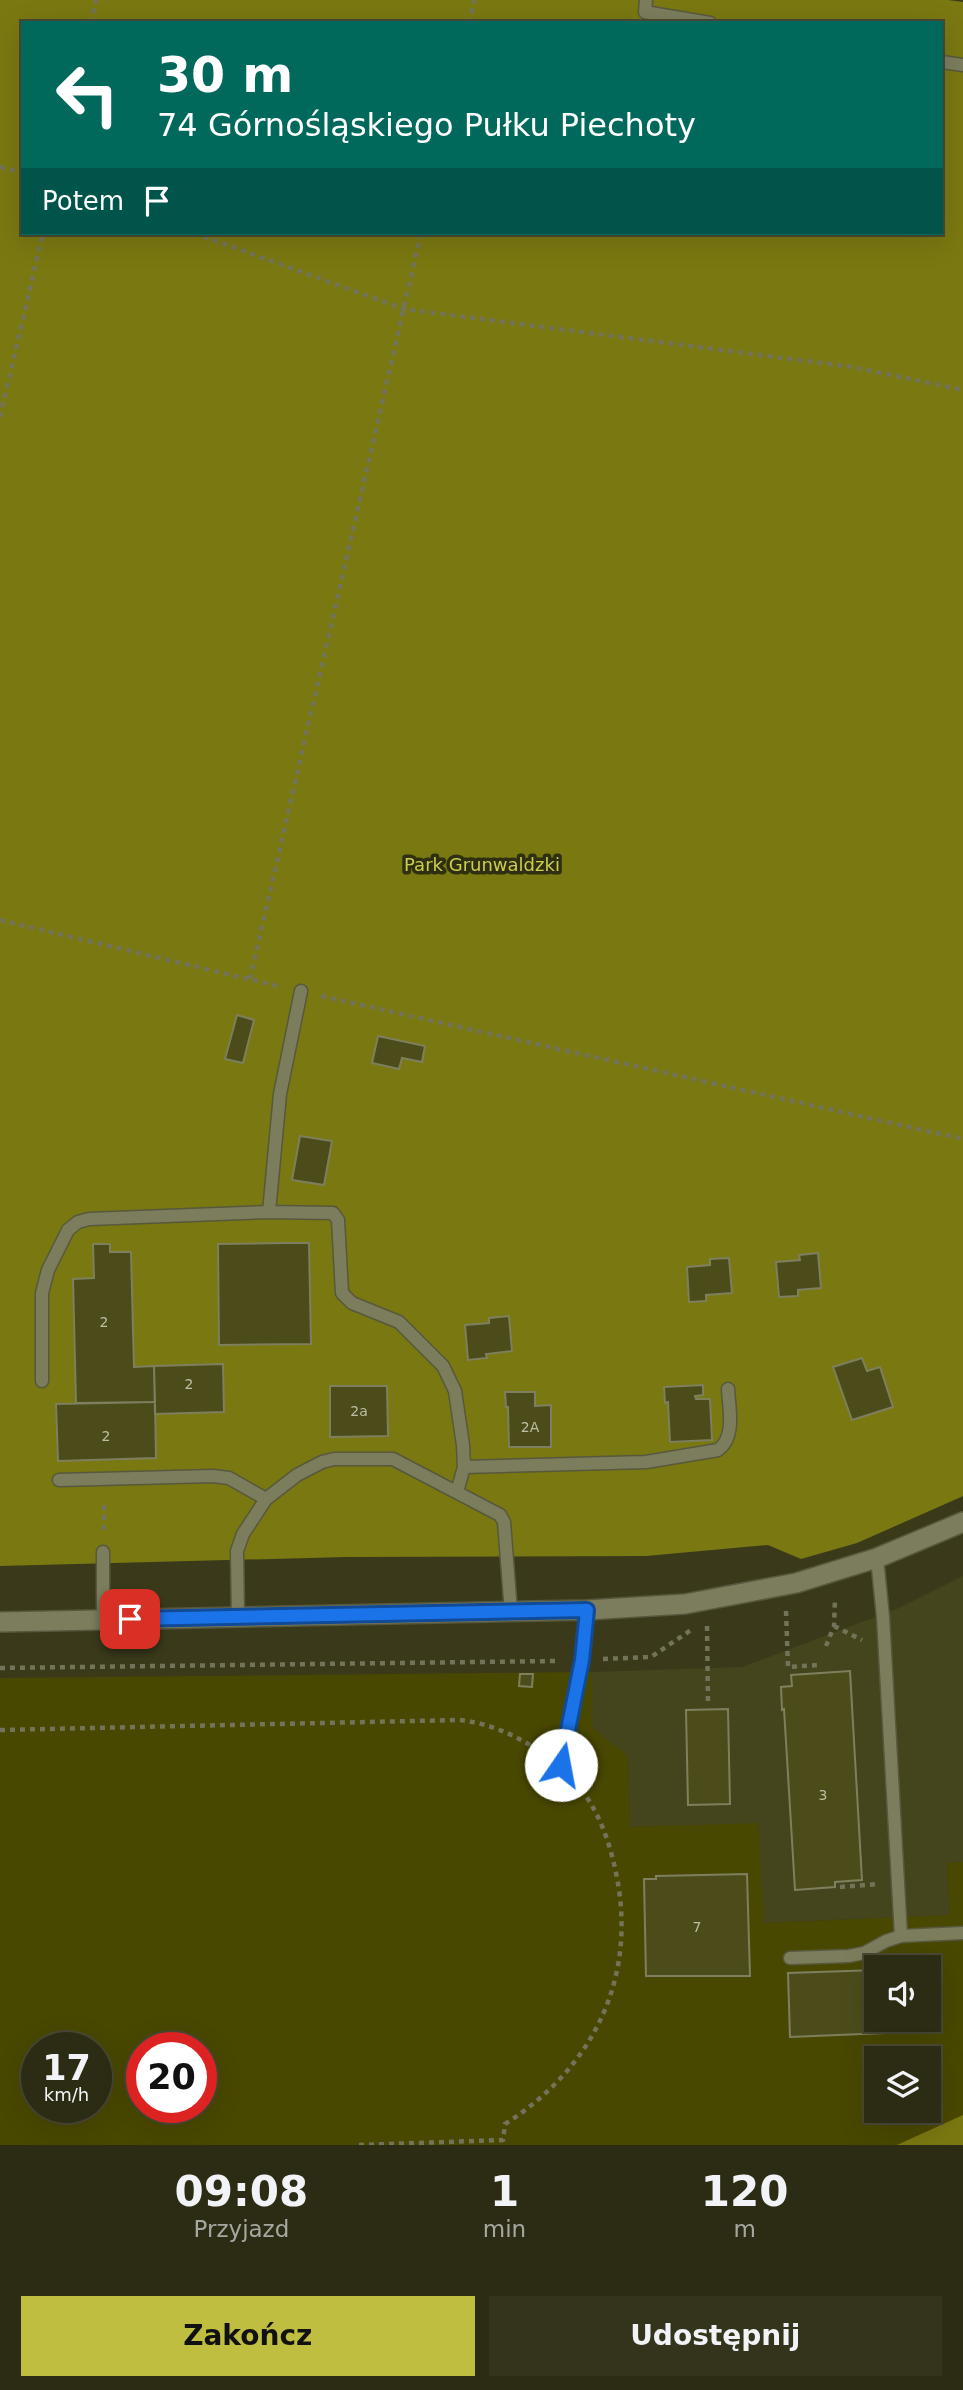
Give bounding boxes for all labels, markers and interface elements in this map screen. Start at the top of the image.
text: 30 m [157,47,293,104]
icon: left [42,49,133,140]
text: 74 Górnośląskiego Pułku Piechoty [157,106,696,144]
icon: arrive [138,182,176,220]
text: Potem [42,186,124,216]
park label: Park Grunwaldzki [404,854,560,875]
house number: 2 [100,1314,108,1330]
house number: 2 [185,1376,193,1392]
house number: 2a [350,1403,368,1419]
house number: 2A [521,1419,540,1435]
house number: 2 [102,1428,110,1444]
pin [100,1589,160,1649]
icon: arrive [111,1600,149,1638]
position arrow [524,1728,598,1802]
house number: 3 [819,1787,827,1803]
house number: 7 [693,1919,701,1935]
map controls [864,1955,941,2123]
button: sound [864,1955,941,2032]
speed limit sign: 20 [126,2032,217,2123]
button: layers [864,2046,941,2123]
text: 17 [42,2048,91,2088]
text: km/h [44,2084,89,2105]
text: 09:08 [175,2167,308,2216]
text: 1 [490,2167,519,2216]
text: 120 [701,2167,788,2216]
text: Przyjazd [194,2216,289,2242]
text: min [483,2216,526,2242]
text: m [733,2216,756,2242]
button: Zakończ [21,2296,475,2376]
button: Udostępnij [489,2296,942,2376]

